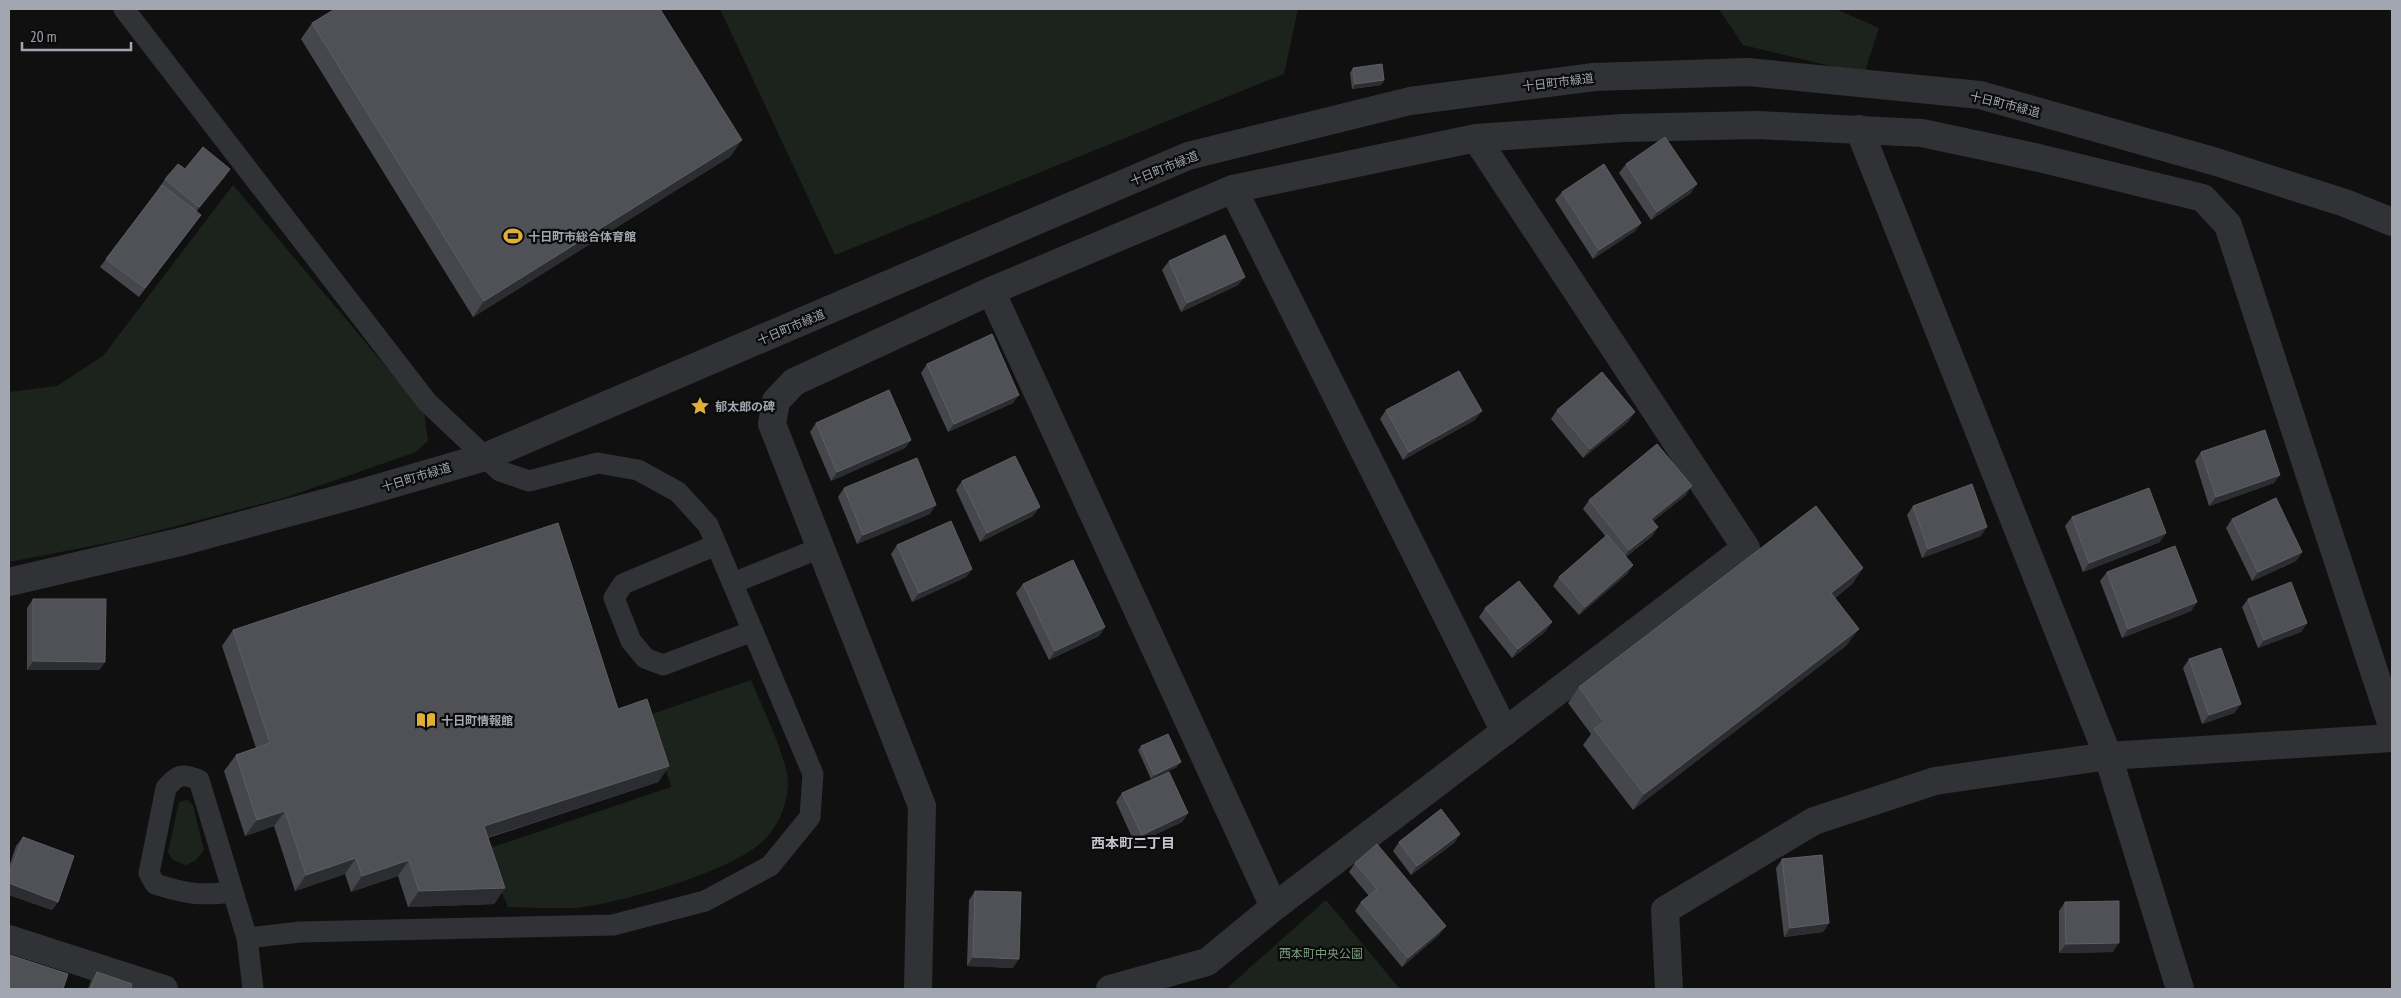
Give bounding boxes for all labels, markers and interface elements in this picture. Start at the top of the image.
scale bar [22,20,131,52]
text: 20 m [30,27,56,46]
street label: 十日町市緑道 [1521,70,1595,94]
street label: 十日町市緑道 [1968,88,2042,120]
street label: 十日町市緑道 [1128,148,1200,188]
sports icon: 十日町市総合体育館 [502,225,524,247]
place label: 十日町市総合体育館 [528,229,636,244]
street label: 十日町市緑道 [755,306,827,348]
place icon: 郁太郎の碑 [689,395,711,417]
place label: 郁太郎の碑 [715,399,775,414]
street label: 十日町市緑道 [379,459,453,495]
library icon: 十日町情報館 [415,709,437,731]
place label: 十日町情報館 [441,713,513,728]
district label: 西本町二丁目 [1091,834,1175,852]
park label: 西本町中央公園 [1279,946,1363,961]

